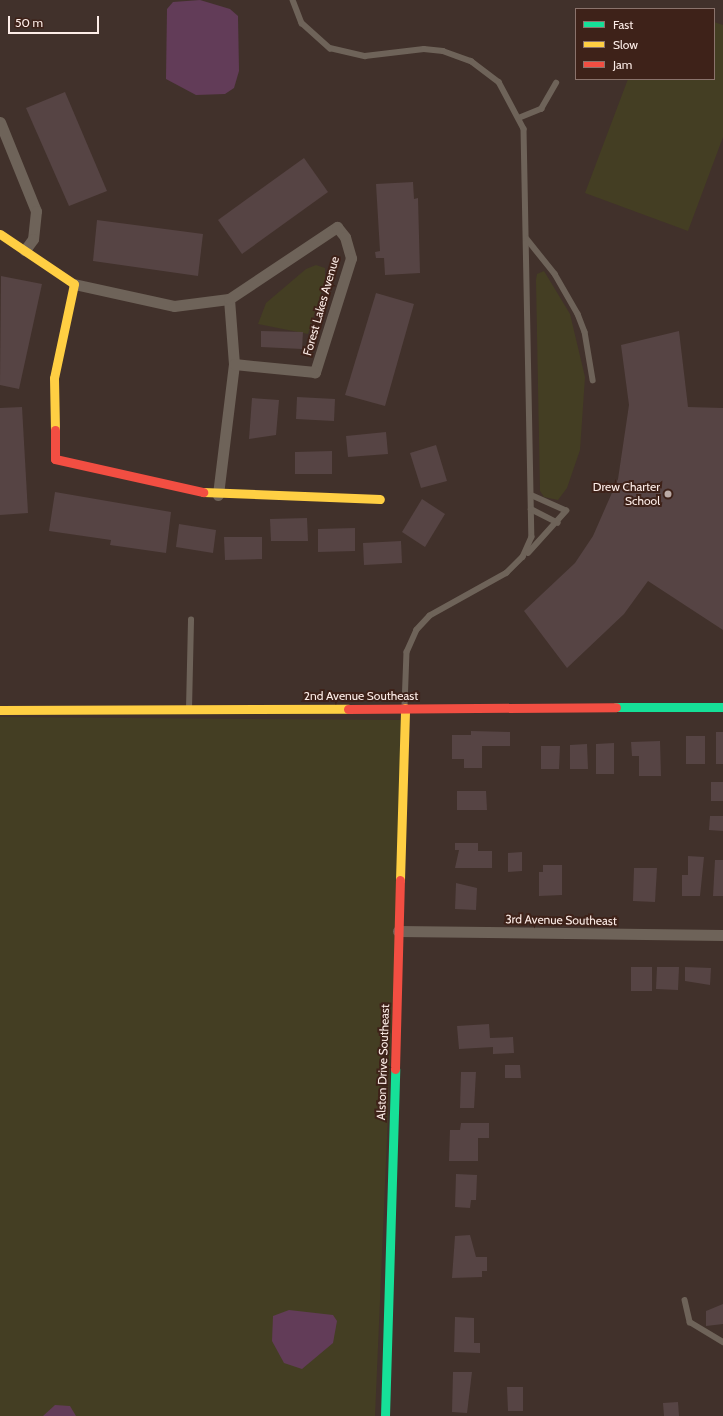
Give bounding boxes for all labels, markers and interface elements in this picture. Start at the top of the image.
scale bar [10,8,101,34]
legend [575,8,715,80]
text: 50 m [15,15,43,30]
text: Fast [613,17,633,32]
text: Slow [613,37,638,52]
text: Jam [613,57,632,72]
street label: Forest Lakes Avenue [300,255,342,357]
place label: Drew Charter School [593,480,660,508]
marker: Drew Charter School [663,489,673,499]
street label: 2nd Avenue Southeast [304,689,418,703]
street label: 3rd Avenue Southeast [505,912,617,928]
street label: Alston Drive Southeast [374,1004,392,1120]

